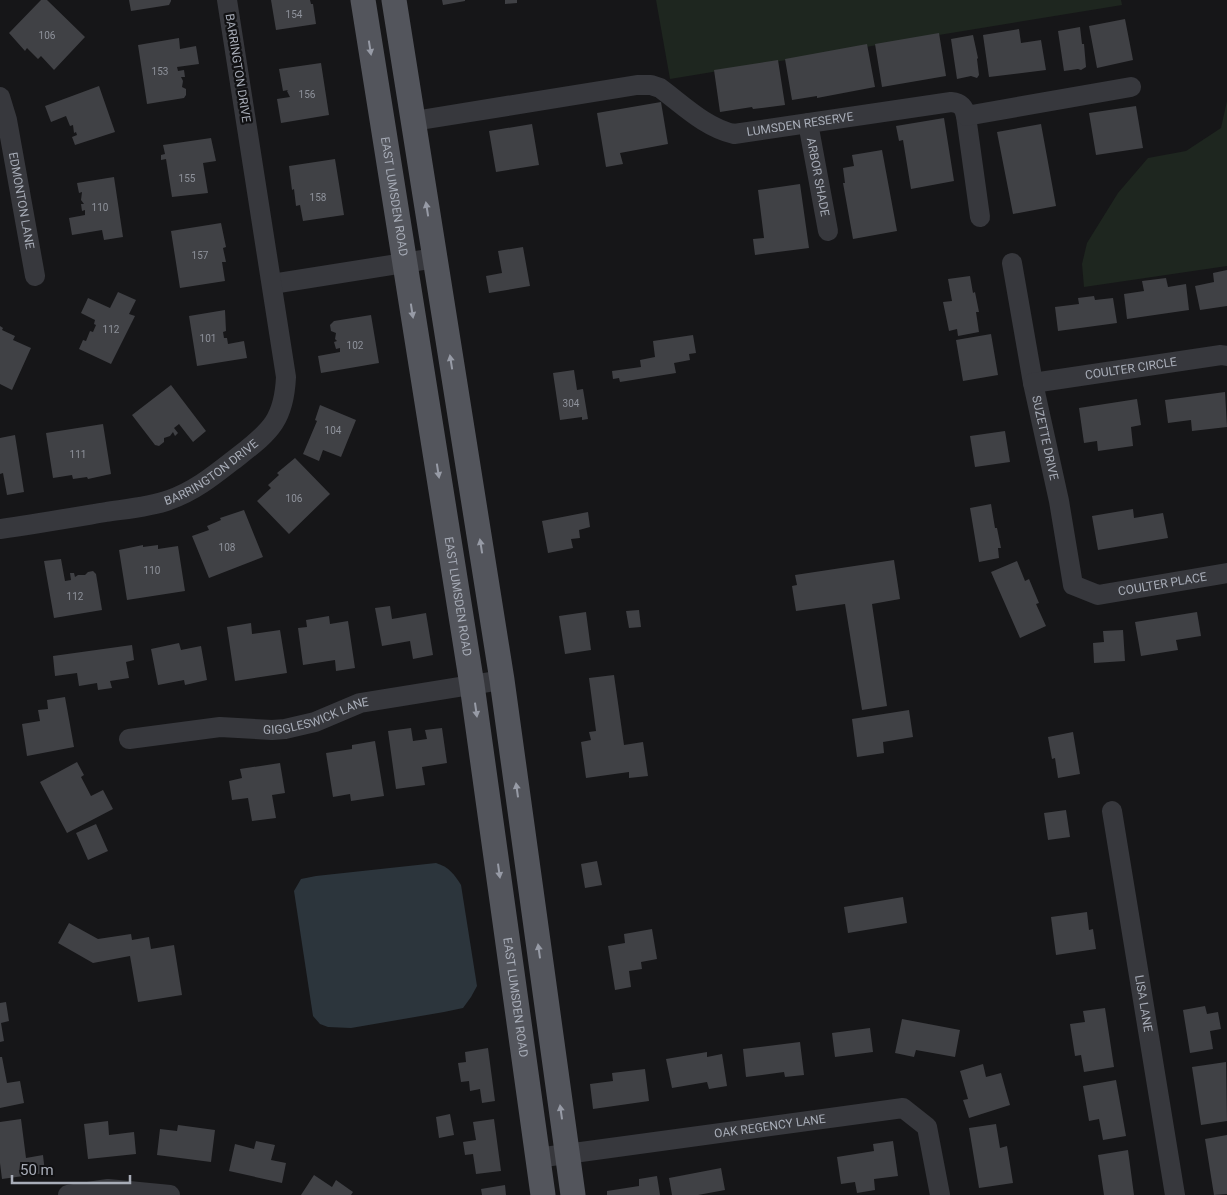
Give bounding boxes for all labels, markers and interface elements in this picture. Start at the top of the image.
house number: 154 [286,9,303,20]
street label: BARRINGTON DRIVE [222,13,254,124]
house number: 106 [39,30,56,41]
one-way arrow [367,40,375,56]
house number: 153 [152,66,168,77]
house number: 156 [299,89,316,100]
street label: LUMSDEN RESERVE [746,109,855,139]
street label: EAST LUMSDEN ROAD [378,136,411,257]
street label: ARBOR SHADE [804,137,832,218]
street label: EDMONTON LANE [6,151,37,251]
house number: 155 [179,173,196,184]
house number: 158 [310,192,327,203]
one-way arrow [423,201,431,217]
house number: 110 [92,202,109,213]
house number: 157 [192,250,209,261]
one-way arrow [409,303,417,319]
house number: 112 [103,324,120,335]
house number: 101 [200,333,216,344]
house number: 102 [347,340,364,351]
one-way arrow [447,354,455,370]
street label: COULTER CIRCLE [1084,355,1178,382]
street label: SUZETTE DRIVE [1029,394,1061,482]
house number: 304 [563,398,580,409]
house number: 104 [325,425,342,436]
street label: BARRINGTON DRIVE [162,436,261,508]
house number: 111 [70,449,86,460]
one-way arrow [434,463,442,479]
house number: 106 [286,493,303,504]
street label: EAST LUMSDEN ROAD [442,536,474,657]
one-way arrow [476,538,484,554]
house number: 108 [219,542,236,553]
house number: 110 [144,565,161,576]
street label: COULTER PLACE [1117,570,1208,598]
house number: 112 [67,591,84,602]
street label: GIGGLESWICK LANE [263,695,370,737]
one-way arrow [472,703,480,719]
one-way arrow [513,782,521,798]
one-way arrow [495,864,503,880]
street label: EAST LUMSDEN ROAD [500,937,531,1058]
one-way arrow [535,943,543,959]
street label: LISA LANE [1132,974,1155,1033]
one-way arrow [557,1104,565,1120]
street label: OAK REGENCY LANE [713,1112,826,1141]
scale bar [12,1152,130,1184]
text: 50 m [20,1161,54,1179]

